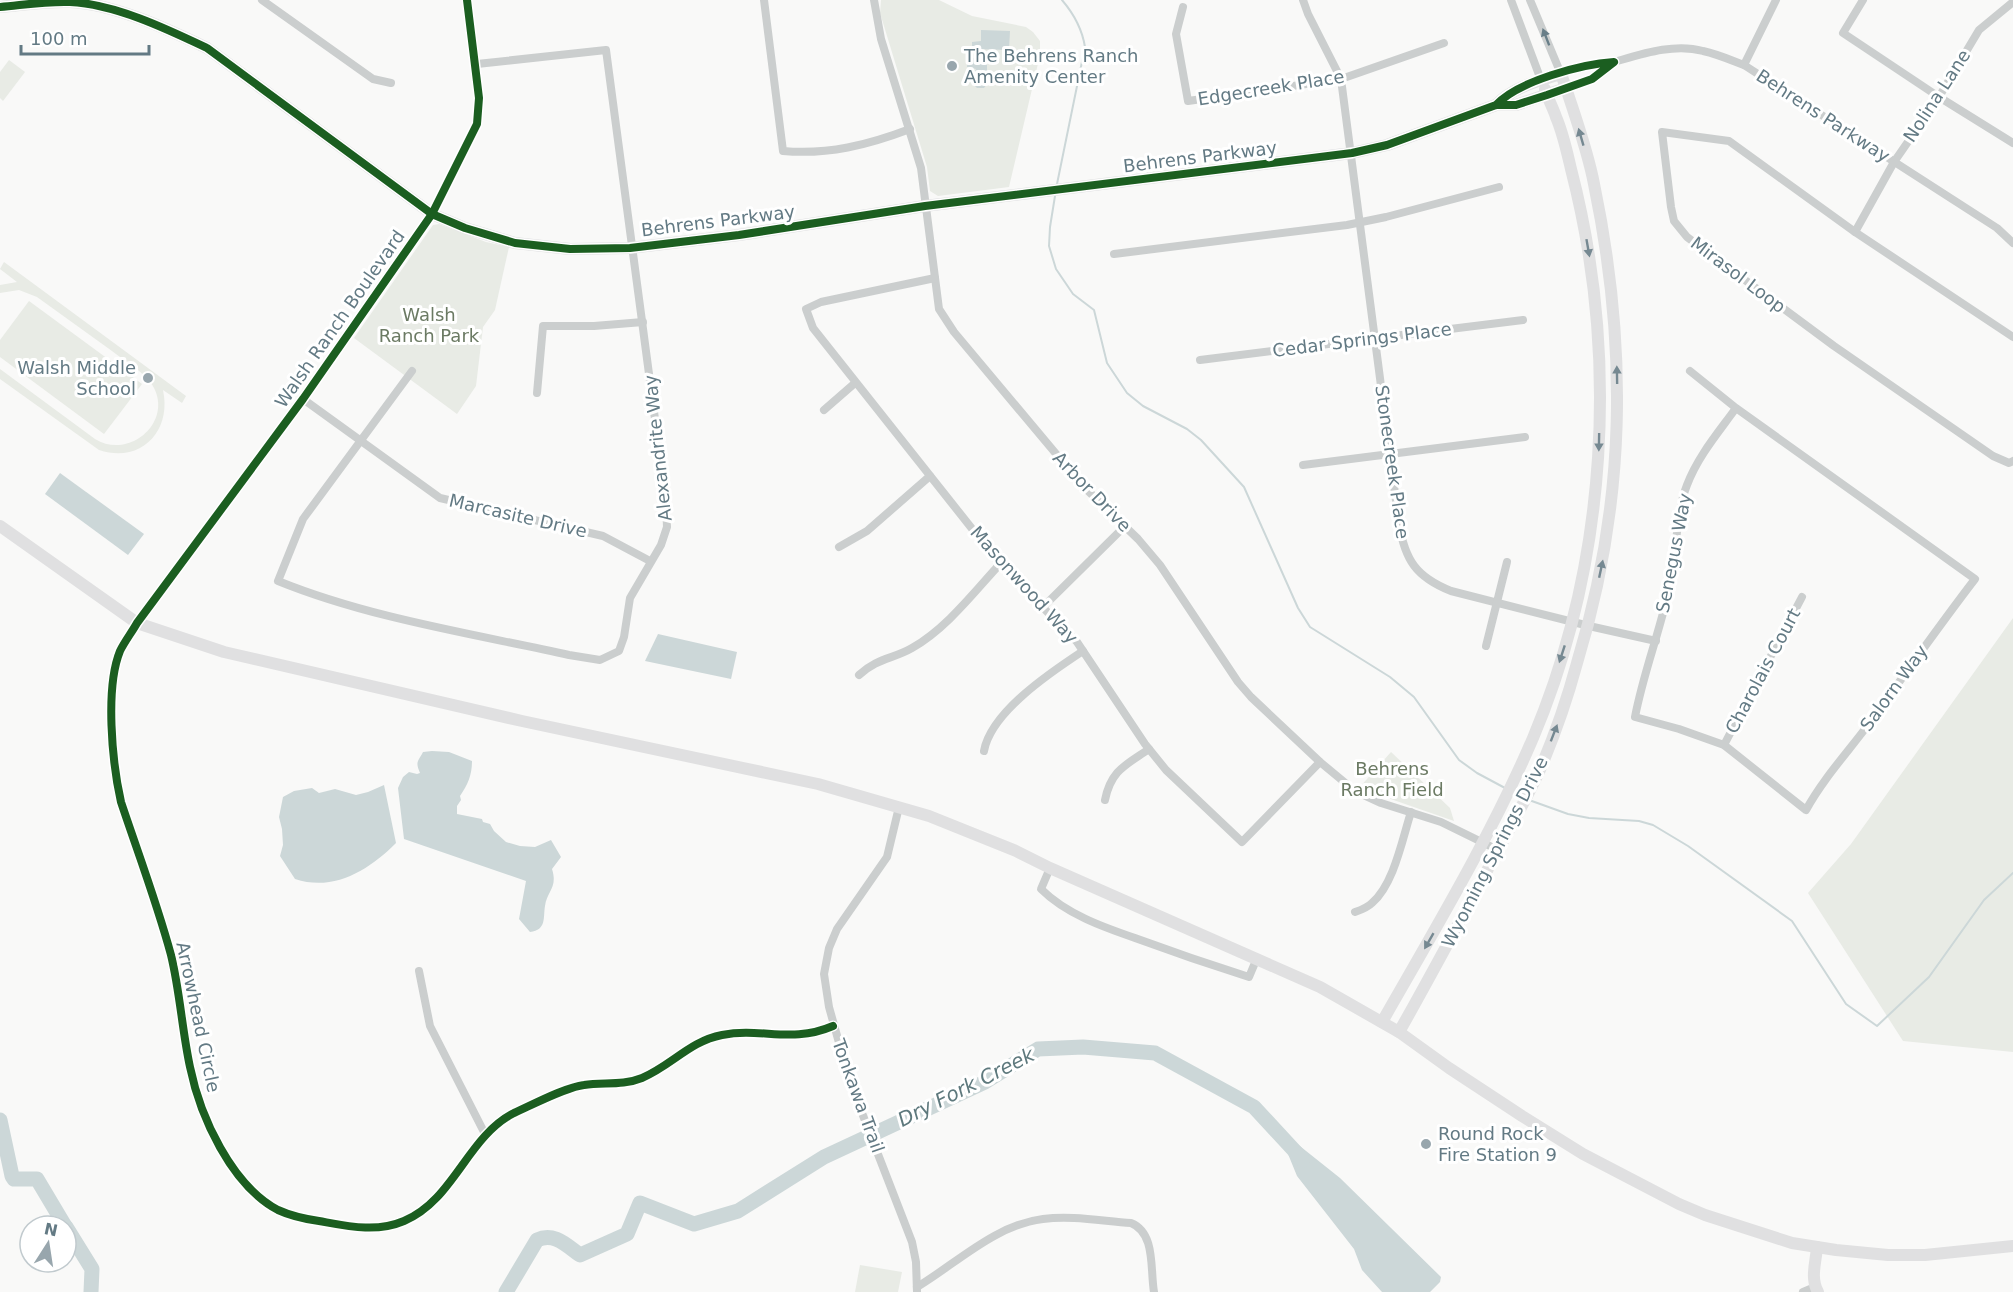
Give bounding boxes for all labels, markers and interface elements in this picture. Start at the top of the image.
scale bar [21,18,148,56]
one-way arrow [1541,27,1551,45]
text: 100 m [30,28,88,49]
place label: The Behrens Ranch Amenity Center [963,45,1138,87]
street label: Nolina Lane [1899,45,1974,146]
marker: The Behrens Ranch Amenity Center [945,59,959,73]
street label: Behrens Parkway [1753,65,1894,167]
street label: Edgecreek Place [1196,66,1346,109]
one-way arrow [1576,128,1585,146]
street label: Behrens Parkway [1122,137,1278,176]
street label: Behrens Parkway [640,201,796,240]
street label: Walsh Ranch Boulevard [270,226,409,411]
street label: Mirasol Loop [1687,232,1790,317]
one-way arrow [1584,239,1593,258]
park label: Walsh Ranch Park [379,304,480,346]
street label: Cedar Springs Place [1271,318,1453,361]
place label: Walsh Middle School [17,357,136,399]
one-way arrow [1612,366,1622,385]
marker: Walsh Middle School [141,371,155,385]
street label: Alexandrite Way [639,373,676,522]
street label: Stonecreek Place [1371,384,1414,540]
one-way arrow [1594,433,1604,452]
street label: Arbor Drive [1049,447,1136,536]
street label: Marcasite Drive [447,489,589,542]
street label: Senegus Way [1652,491,1695,614]
street label: Masonwood Way [966,522,1083,648]
one-way arrow [1596,560,1606,578]
street label: Charolais Court [1721,605,1804,737]
street label: Salorn Way [1855,640,1932,735]
one-way arrow [1557,645,1566,663]
one-way arrow [1549,723,1559,741]
street label: Wyoming Springs Drive [1437,753,1552,951]
park label: Behrens Ranch Field [1340,758,1444,800]
one-way arrow [1424,933,1434,950]
street label: Arrowhead Circle [172,940,225,1094]
street label: Tonkawa Trail [828,1035,889,1156]
water label: Dry Fork Creek [894,1042,1040,1132]
place label: Round Rock Fire Station 9 [1438,1123,1557,1165]
marker: Round Rock Fire Station 9 [1419,1137,1433,1151]
north arrow [18,1214,78,1274]
text: N [42,1219,60,1241]

